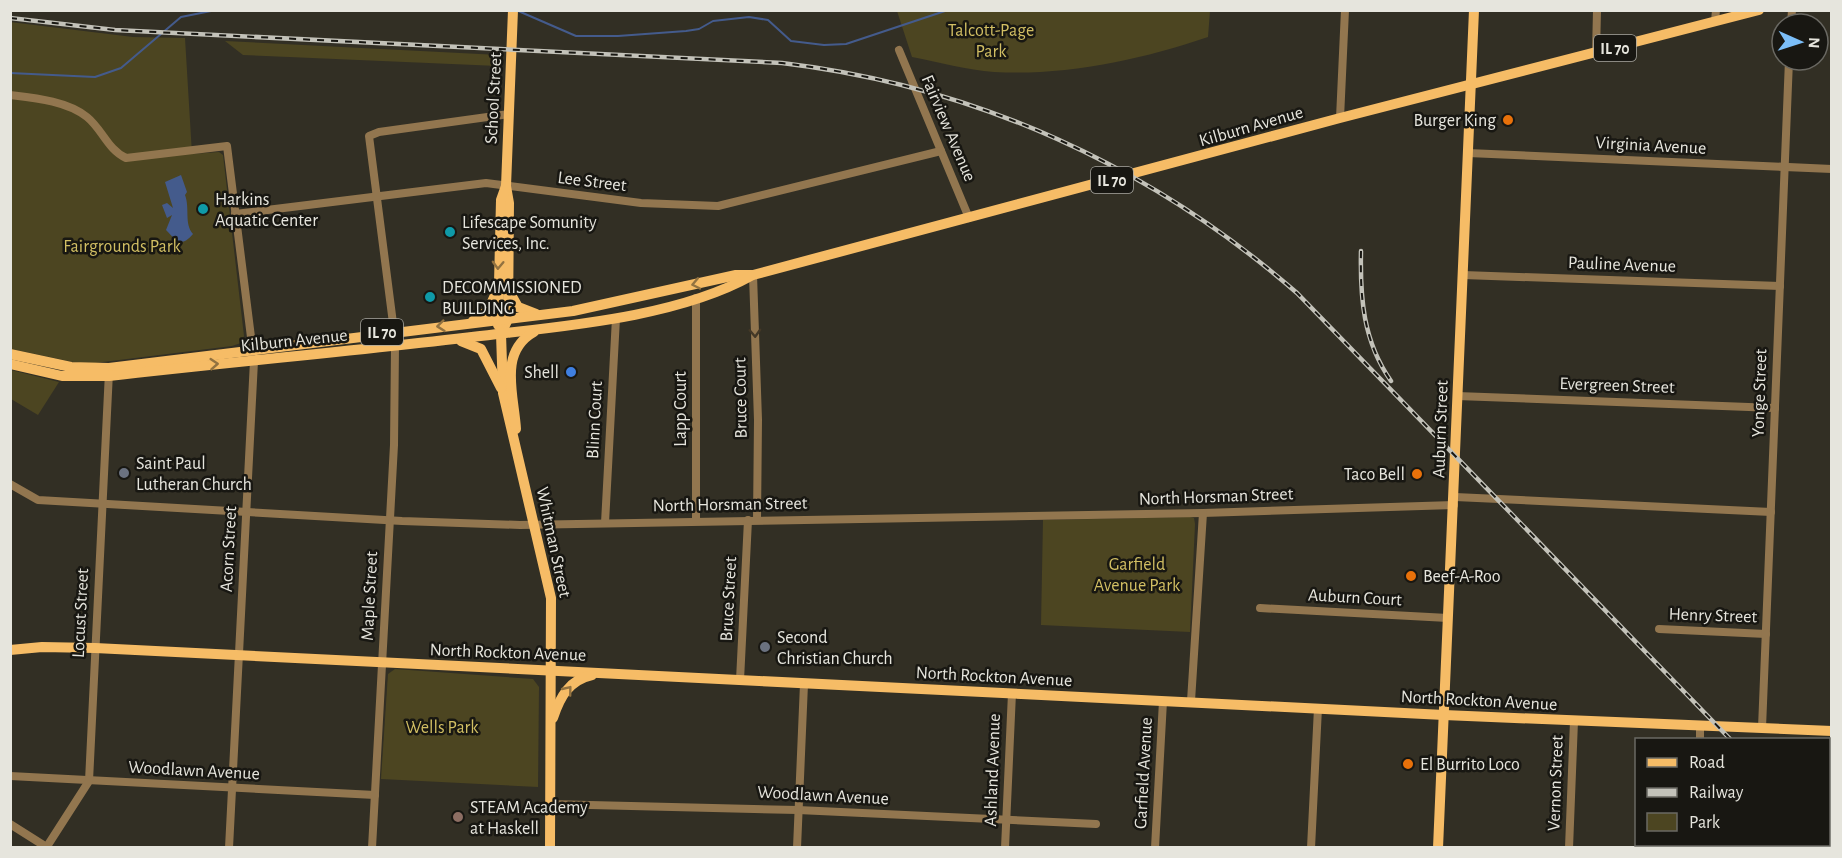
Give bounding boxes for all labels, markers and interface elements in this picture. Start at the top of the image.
north arrow [1770,12,1830,72]
park label: Talcott-Page Park [948,22,1034,61]
road number: IL 70 [1594,35,1636,61]
text: N [1806,37,1822,49]
street label: School Street [483,51,505,144]
street label: Fairview Avenue [918,72,979,184]
street label: Kilburn Avenue [1197,104,1305,150]
place label: Burger King [1413,112,1496,130]
marker: Burger King [1501,113,1515,127]
street label: Virginia Avenue [1595,134,1707,158]
road number: IL 70 [1091,167,1133,193]
street label: Lee Street [556,169,628,195]
place label: Harkins Aquatic Center [215,191,318,230]
marker: Harkins Aquatic Center [196,202,210,216]
place label: Lifescape Somunity Services, Inc. [462,214,597,253]
marker: Lifescape Somunity Services, Inc. [443,225,457,239]
park label: Fairgrounds Park [63,238,182,256]
street label: Pauline Avenue [1568,254,1676,276]
one-way arrow [492,260,505,269]
one-way arrow [691,277,701,290]
place label: DECOMMISSIONED BUILDING [442,279,582,318]
marker: DECOMMISSIONED BUILDING [423,290,437,304]
road number: IL 70 [361,319,403,345]
one-way arrow [437,319,446,332]
street label: Kilburn Avenue [240,326,348,356]
one-way arrow [749,329,761,338]
street label: Yonge Street [1749,348,1771,438]
street label: Bruce Court [731,357,751,439]
one-way arrow [209,358,218,371]
place label: Shell [524,364,559,382]
marker: Shell [564,365,578,379]
street label: Lapp Court [672,371,690,447]
street label: Evergreen Street [1559,375,1675,397]
street label: Blinn Court [584,380,606,460]
street label: Auburn Street [1430,380,1452,478]
place label: Saint Paul Lutheran Church [136,455,252,494]
marker: Saint Paul Lutheran Church [117,466,131,480]
place label: Taco Bell [1344,466,1405,484]
marker: Taco Bell [1410,467,1424,481]
street label: Whitman Street [533,485,574,599]
street label: North Horsman Street [1138,485,1294,509]
street label: North Horsman Street [653,495,808,515]
street label: Acorn Street [218,505,240,593]
street label: Maple Street [359,551,381,641]
street label: Bruce Street [718,556,740,642]
park label: Garfield Avenue Park [1094,556,1181,595]
street label: Locust Street [70,567,92,658]
place label: Beef-A-Roo [1423,568,1501,586]
marker: Beef-A-Roo [1404,569,1418,583]
street label: Auburn Court [1308,587,1403,609]
street label: Henry Street [1668,605,1758,627]
place label: Second Christian Church [777,629,893,668]
marker: Second Christian Church [758,640,772,654]
street label: North Rockton Avenue [429,641,587,665]
street label: North Rockton Avenue [915,664,1073,690]
one-way arrow [561,686,572,697]
street label: North Rockton Avenue [1400,688,1558,714]
street label: Ashland Avenue [982,713,1004,827]
street label: Garfield Avenue [1132,717,1156,829]
park label: Wells Park [405,719,479,737]
street label: Vernon Street [1545,734,1567,831]
legend [1635,738,1830,846]
text: Road [1689,754,1725,772]
place label: El Burrito Loco [1420,756,1520,774]
marker: El Burrito Loco [1401,757,1415,771]
street label: Woodlawn Avenue [128,759,260,783]
street label: Woodlawn Avenue [757,784,889,808]
text: Railway [1689,784,1744,802]
place label: STEAM Academy at Haskell [470,799,588,838]
marker: STEAM Academy at Haskell [451,810,465,824]
text: Park [1689,814,1721,832]

